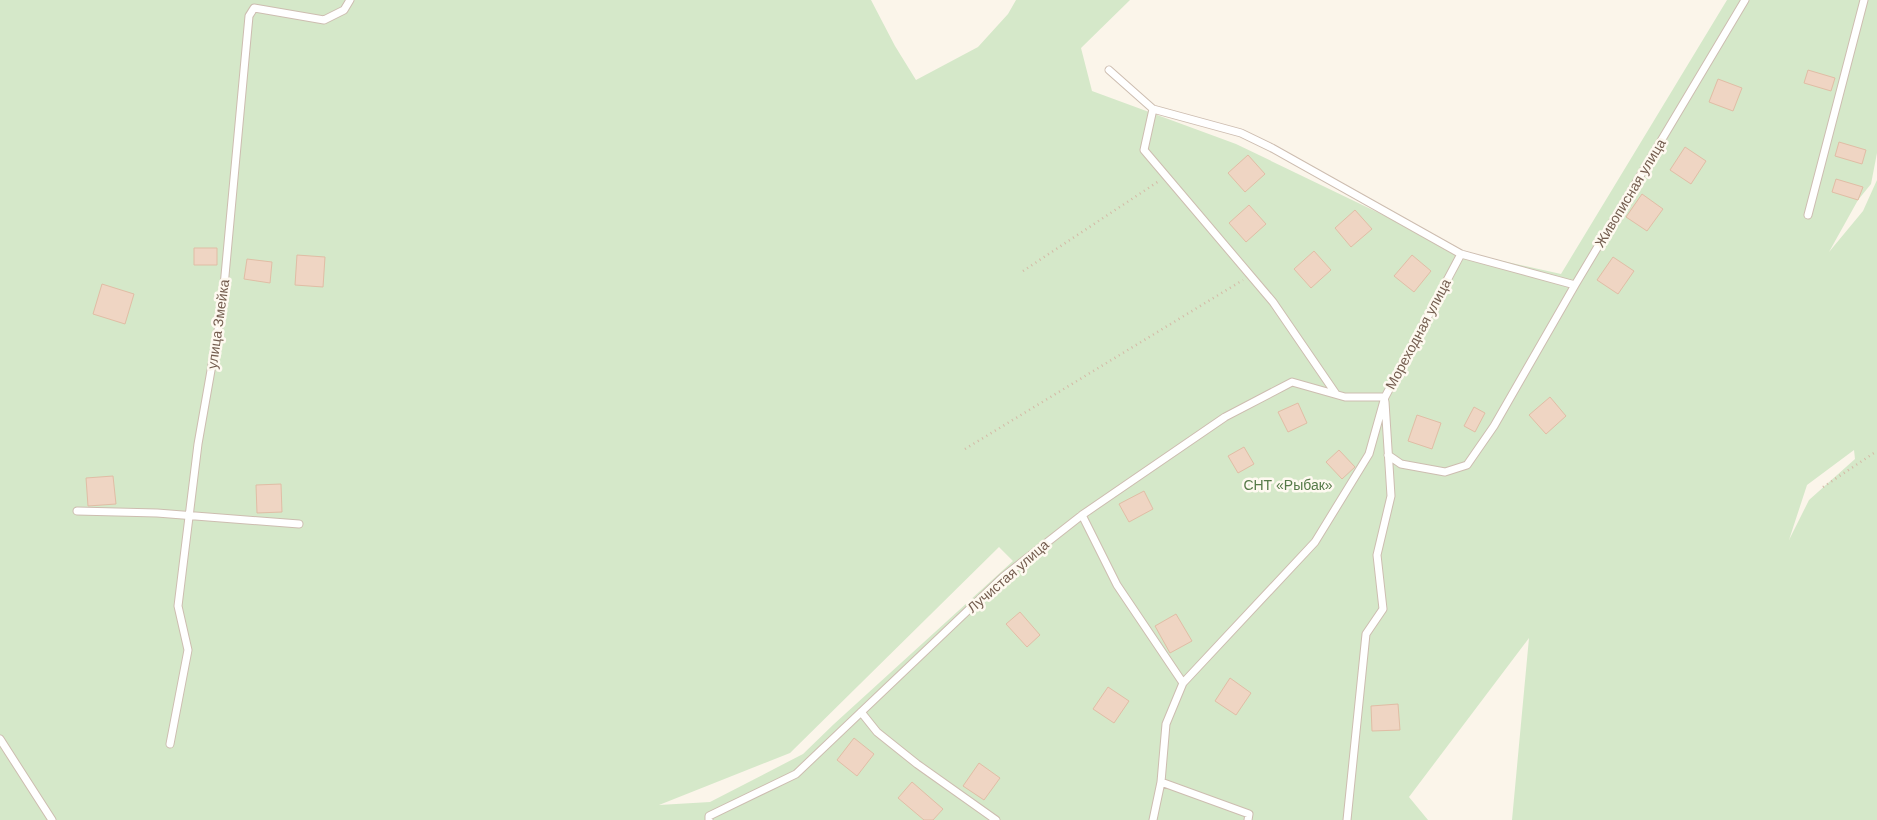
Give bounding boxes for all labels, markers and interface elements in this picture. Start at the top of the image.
street label: Живописная улица [1591,136,1669,250]
street label: Мореходная улица [1382,276,1454,392]
street label: улица Змейка [204,278,232,370]
park label: СНТ «Рыбак» [1243,477,1333,493]
street label: Лучистая улица [964,536,1052,616]

